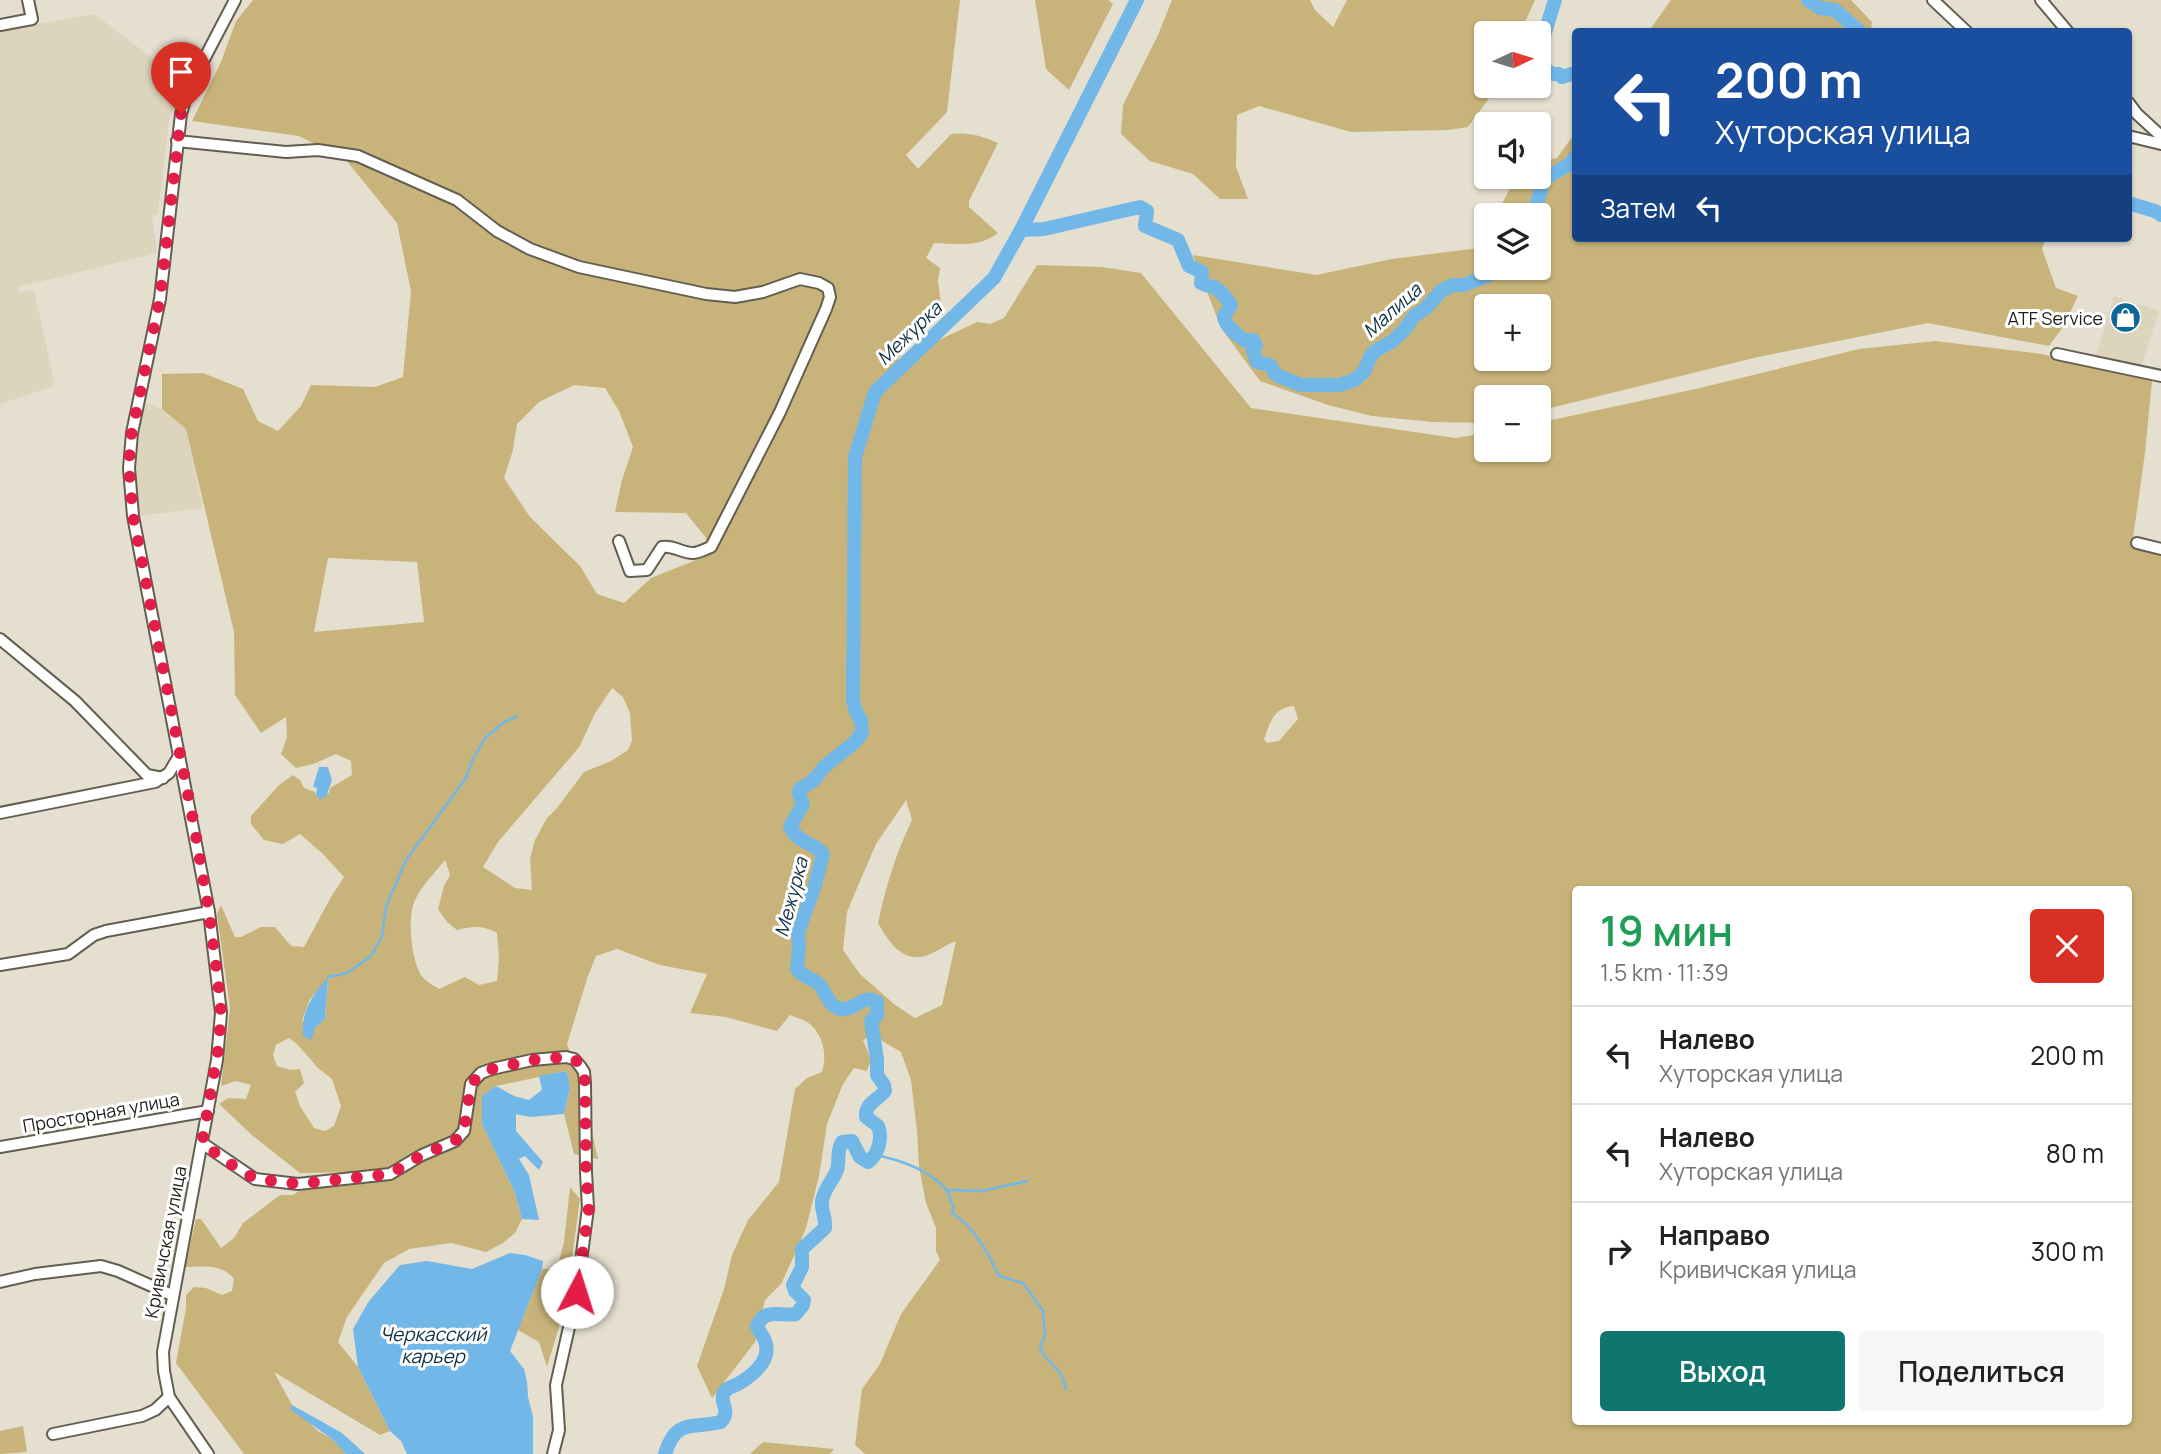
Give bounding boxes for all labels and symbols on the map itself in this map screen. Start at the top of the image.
north arrow [1474,21,1550,98]
pin [151,42,211,114]
water label: Малица [1357,276,1428,343]
water label: Межурка [871,294,948,371]
shop icon: ATF Service [2109,301,2143,335]
place label: ATF Service [2008,306,2103,330]
water label: Межурка [768,853,814,940]
street label: Просторная улица [21,1086,181,1138]
street label: Кривичская улица [138,1164,192,1320]
position arrow [540,1255,614,1329]
water label: Черкасский карьер [380,1321,488,1369]

